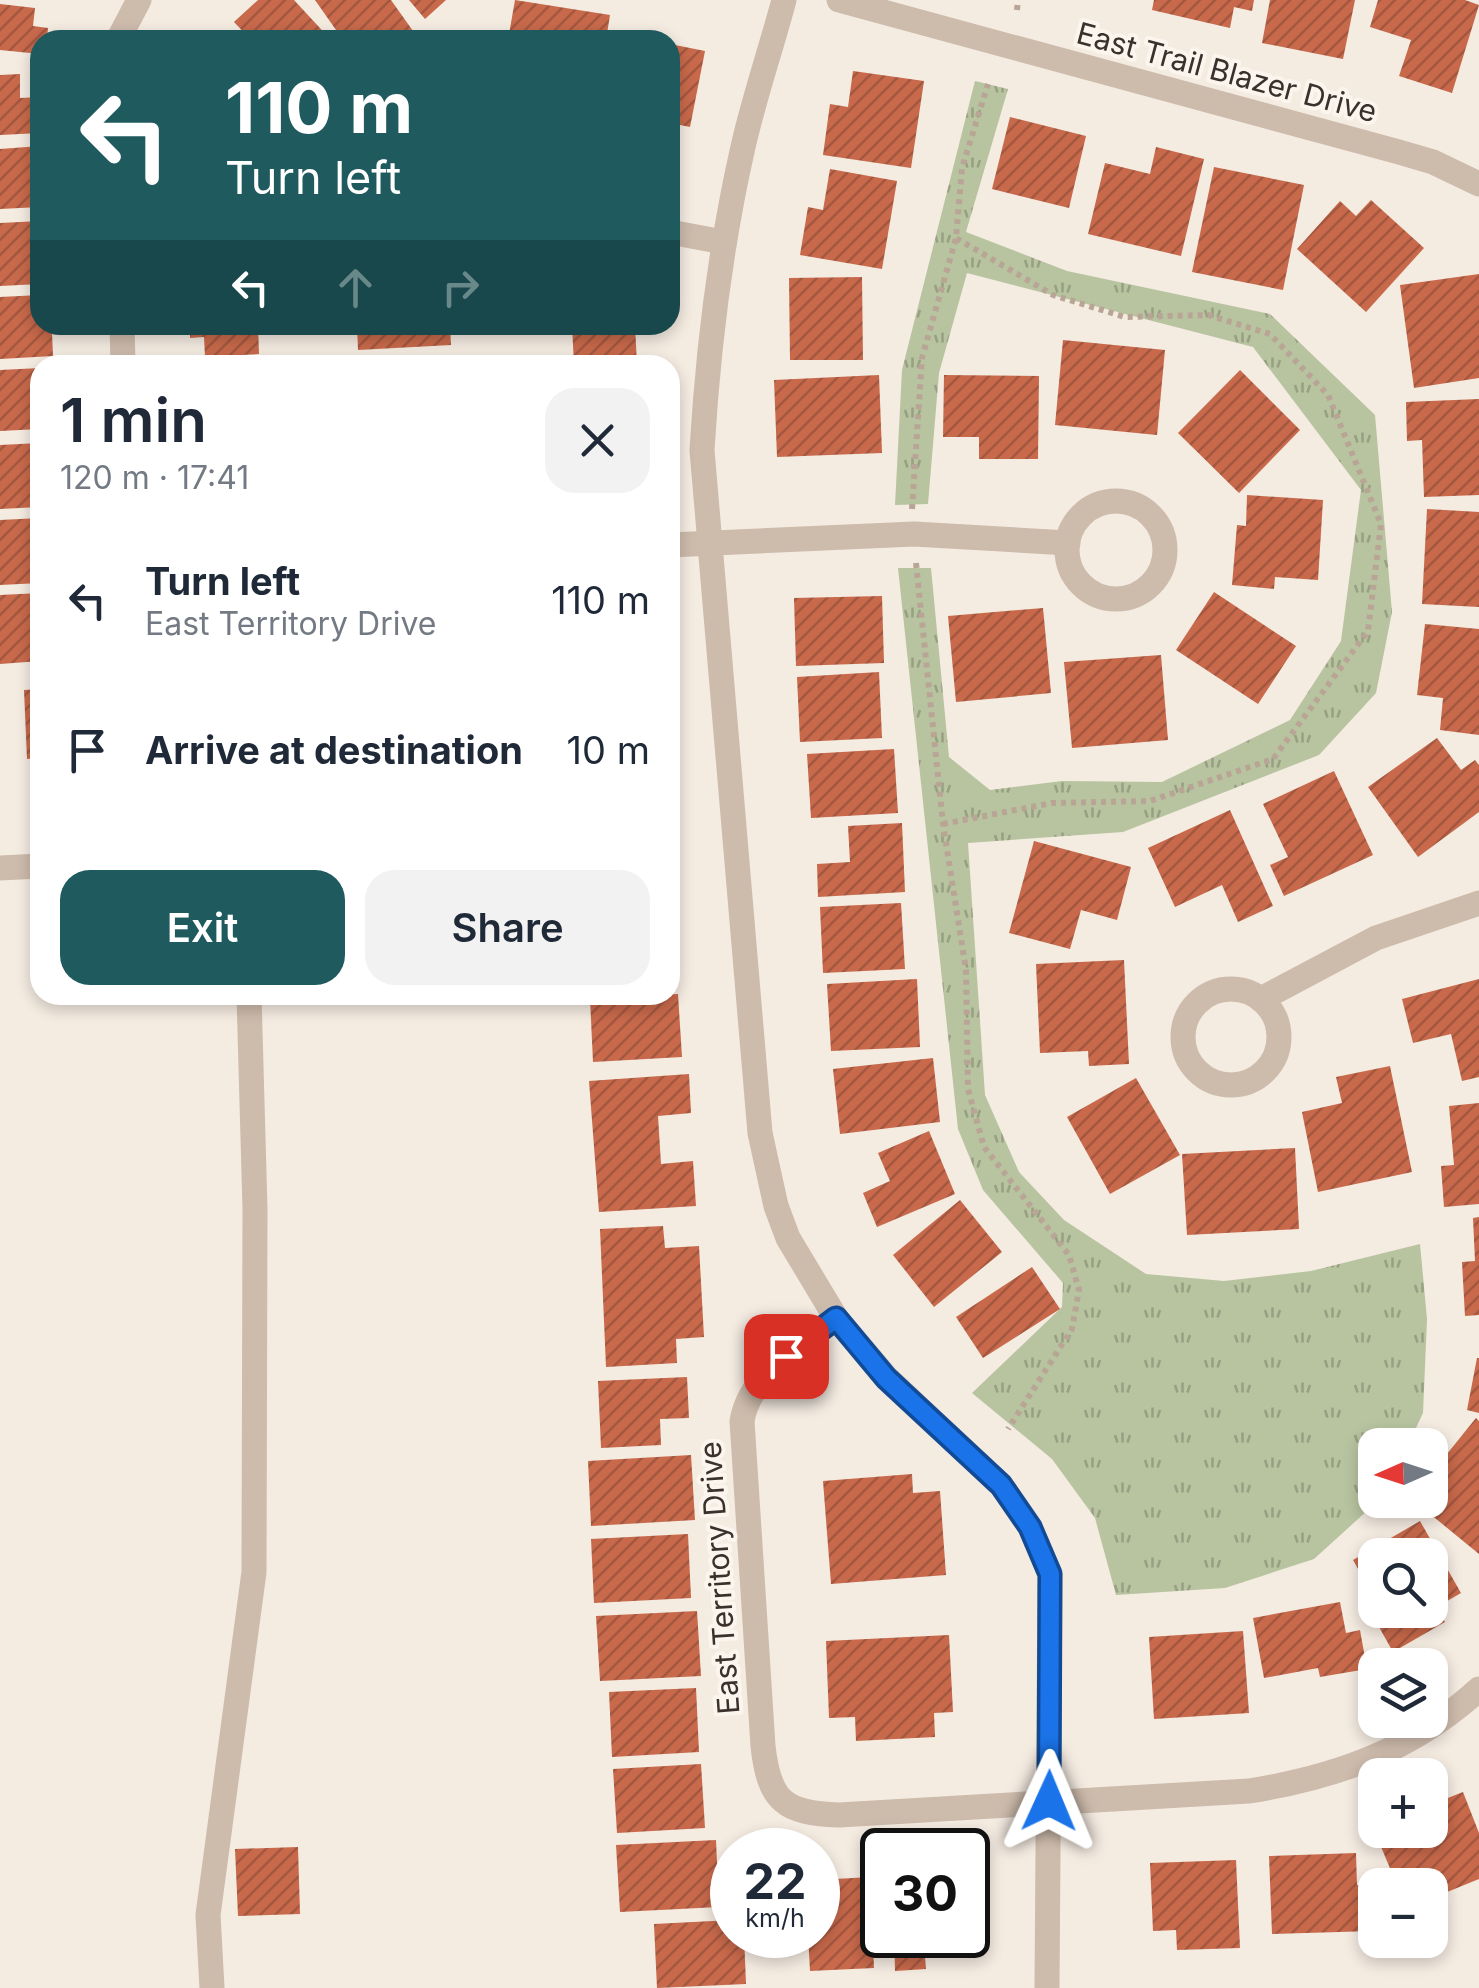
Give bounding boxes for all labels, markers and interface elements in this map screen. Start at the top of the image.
street label: East Trail Blazer Drive [1073,15,1381,129]
text: 110 m [225,65,413,150]
icon: left [60,70,190,200]
text: Turn left [225,150,401,205]
icon: left [223,260,278,315]
icon: ahead [328,260,383,315]
icon: right [433,260,488,315]
text: 1 min [60,384,207,456]
button: close [545,388,650,493]
text: 120 m · 17:41 [60,458,249,497]
text: Turn left [145,558,300,604]
icon: left [60,573,115,628]
text: 110 m [551,577,650,623]
text: East Territory Drive [145,604,437,643]
icon: arrive [60,723,115,778]
text: Arrive at destination [145,727,523,773]
text: 10 m [567,727,650,773]
button: Exit [60,870,345,985]
button: Share [365,870,650,985]
pin [744,1314,829,1399]
icon: arrive [759,1329,814,1384]
north arrow [1358,1428,1448,1518]
map controls [1358,1428,1448,1958]
street label: East Territory Drive [692,1440,746,1716]
button: search [1358,1538,1448,1628]
button: layers [1358,1648,1448,1738]
position arrow [997,1749,1101,1853]
button: + [1358,1758,1448,1848]
speed limit sign: 30 [860,1828,990,1958]
text: 22 [744,1851,807,1911]
button: − [1358,1868,1448,1958]
text: km/h [745,1903,805,1933]

